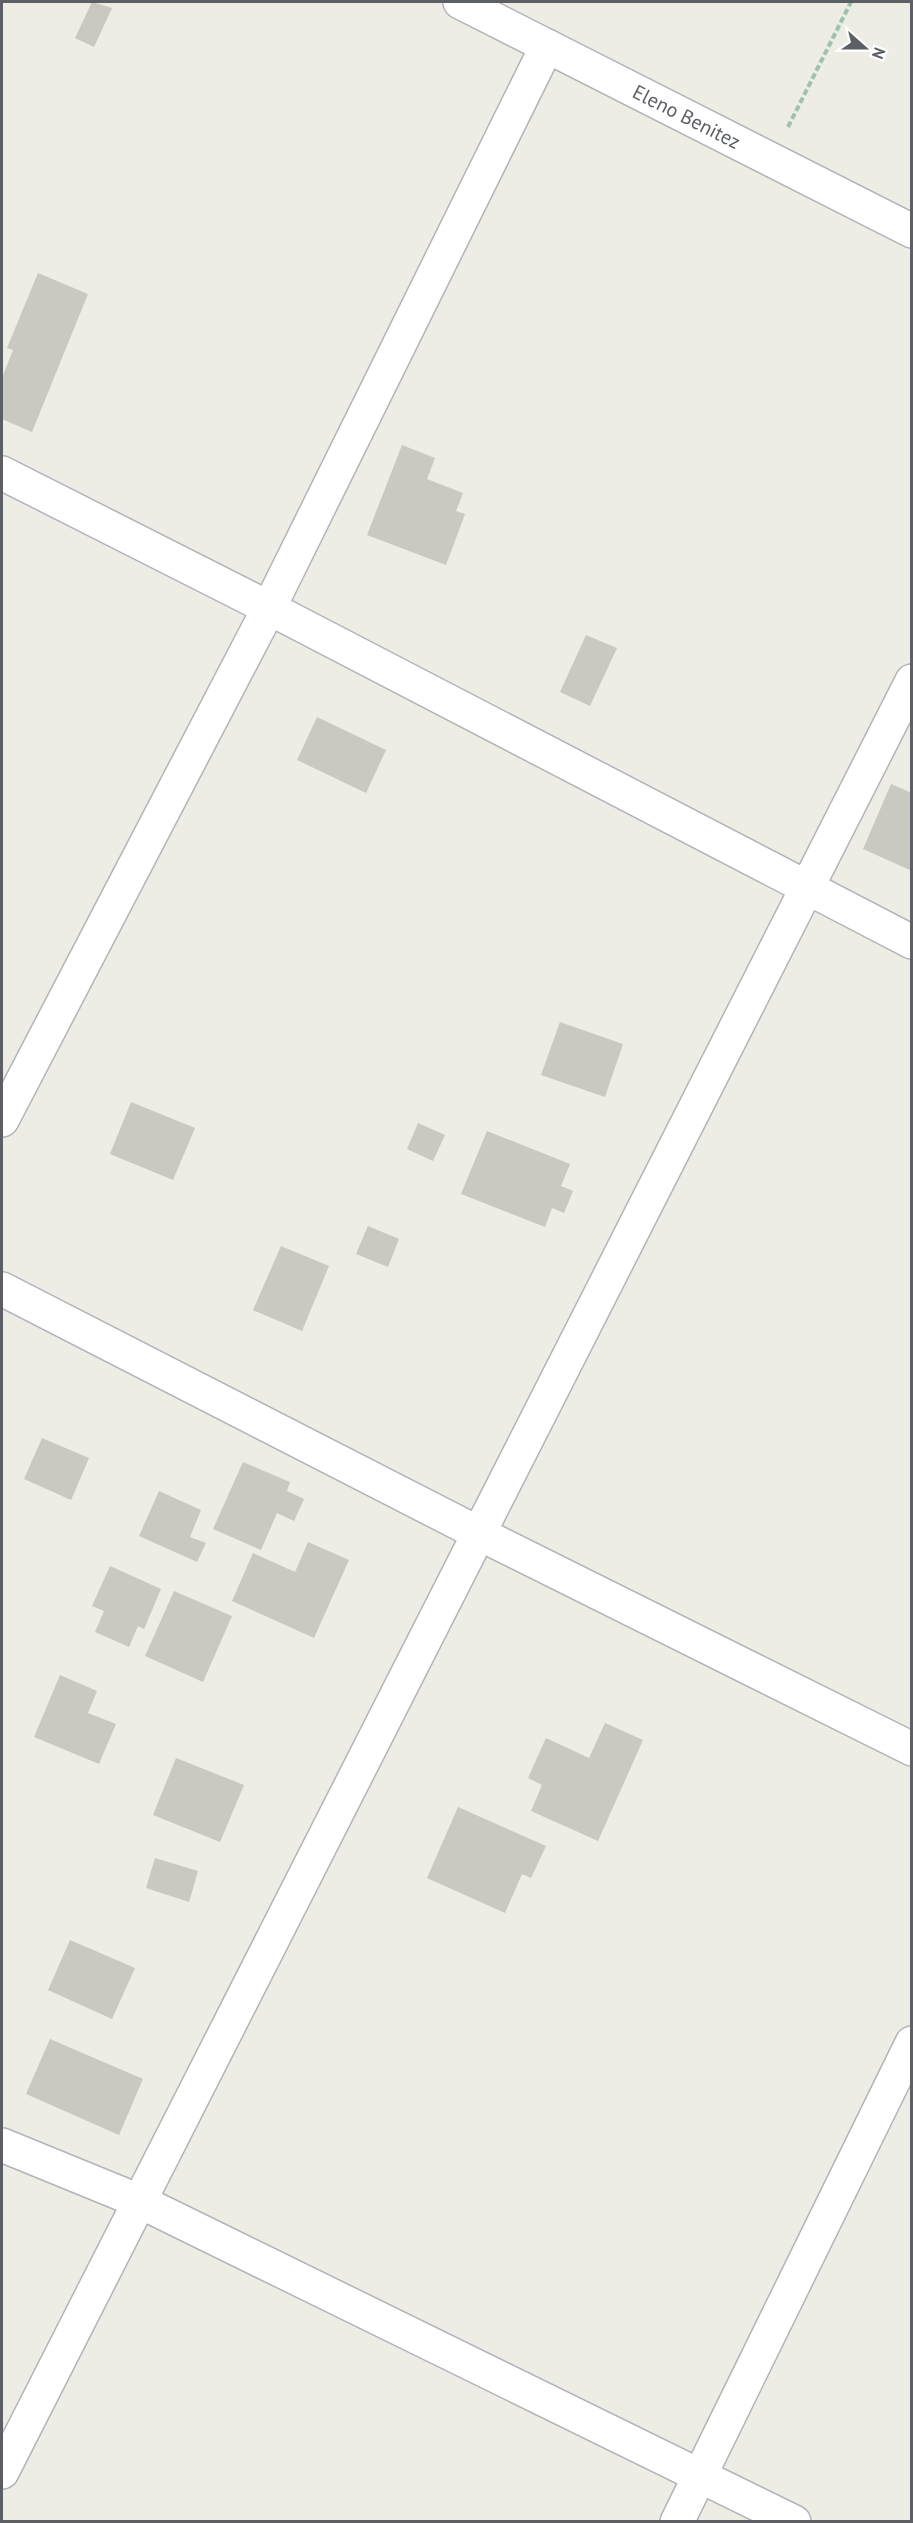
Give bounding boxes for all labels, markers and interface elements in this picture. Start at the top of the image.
north arrow [835,18,895,78]
text: N [868,45,890,62]
street label: Eleno Benitez [628,79,745,155]

